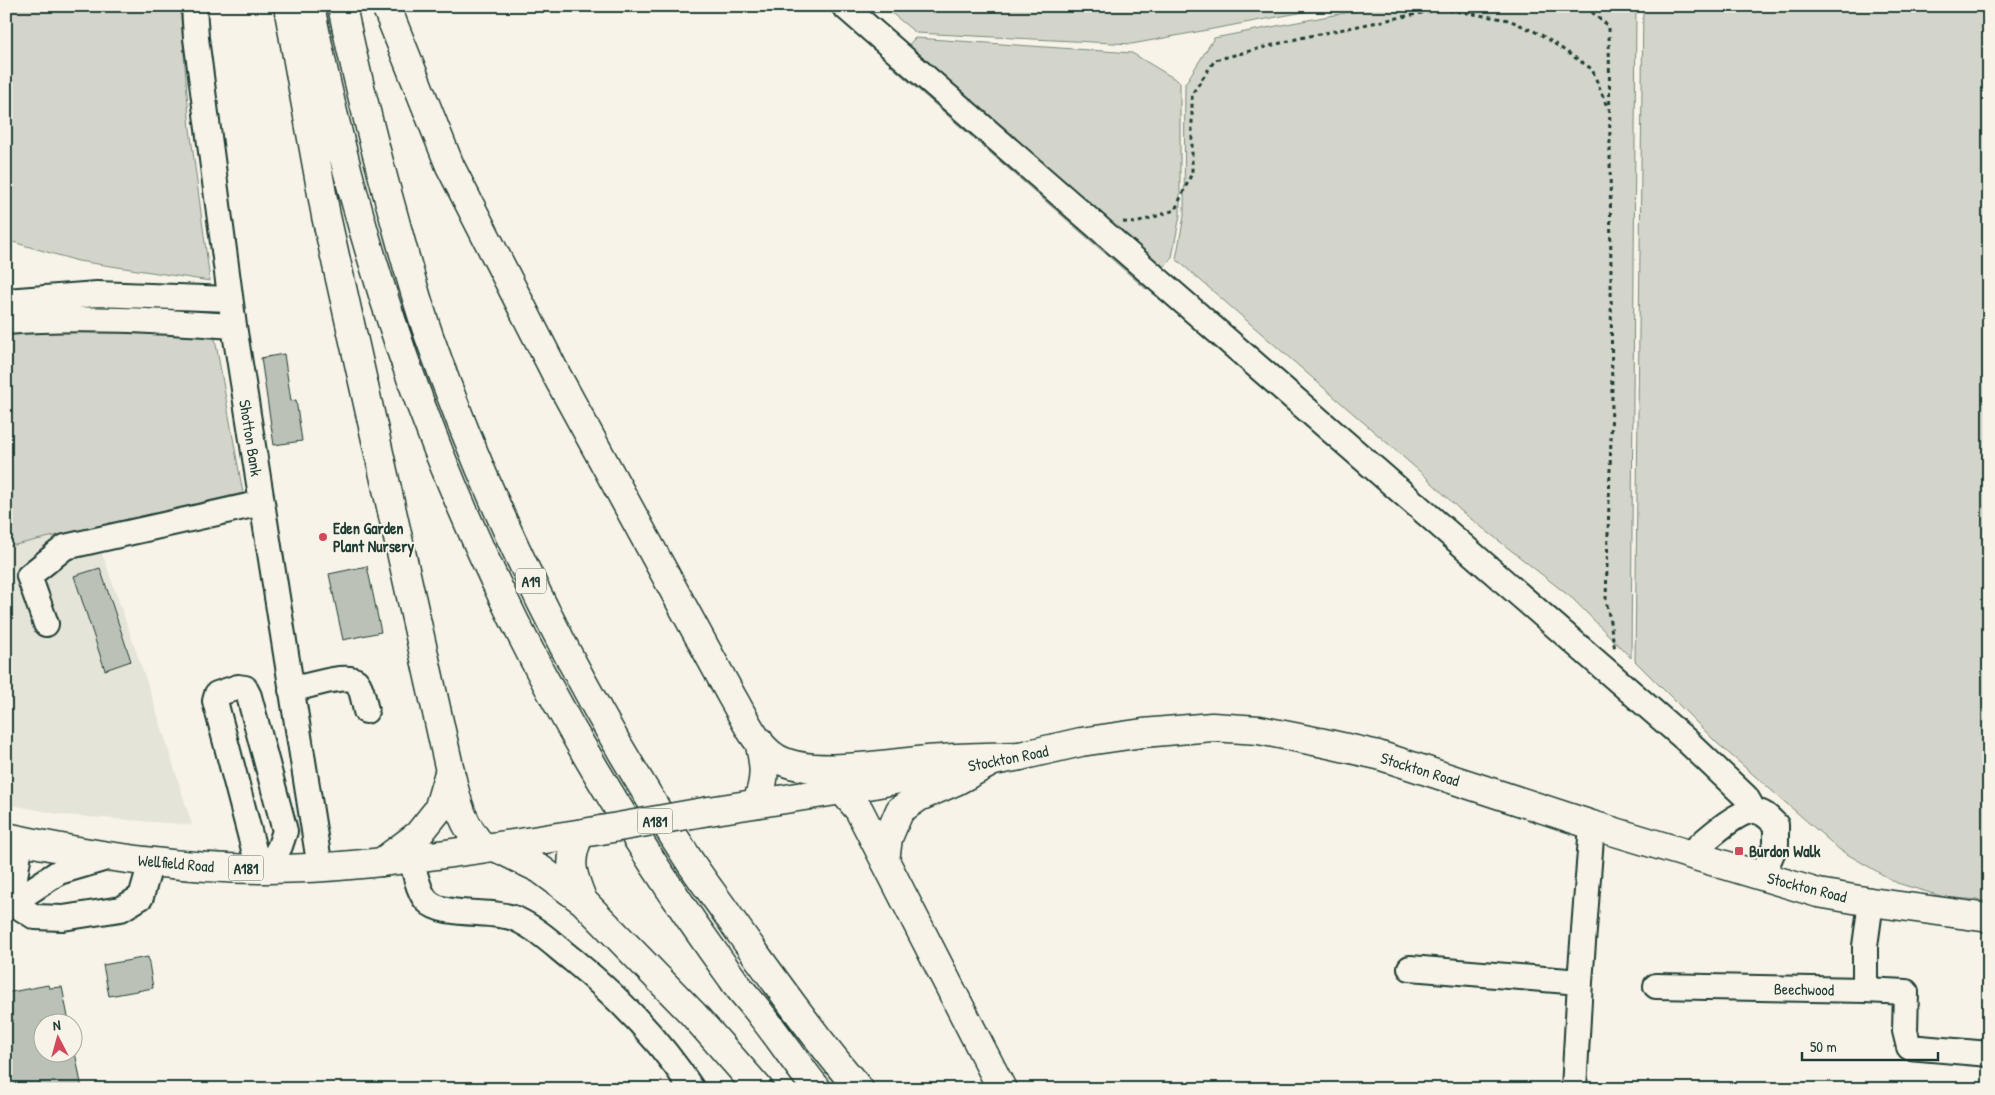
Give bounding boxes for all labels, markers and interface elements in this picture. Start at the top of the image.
street label: Shotton Bank [234,398,268,478]
place label: Eden Garden Plant Nursery [333,517,414,558]
marker: Eden Garden Plant Nursery [317,531,329,543]
road number: A19 [516,568,546,594]
street label: Stockton Road [966,739,1050,777]
street label: Stockton Road [1378,747,1462,791]
road number: A181 [638,808,672,834]
place label: Burdon Walk [1749,840,1821,862]
marker: Burdon Walk [1733,845,1745,857]
street label: Wellfield Road [137,849,215,877]
road number: A181 [228,856,264,880]
street label: Stockton Road [1765,867,1849,907]
street label: Beechwood [1774,977,1834,1001]
north arrow [32,1012,82,1062]
text: N [52,1015,62,1034]
scale bar [1802,1030,1939,1062]
text: 50 m [1810,1036,1837,1057]

